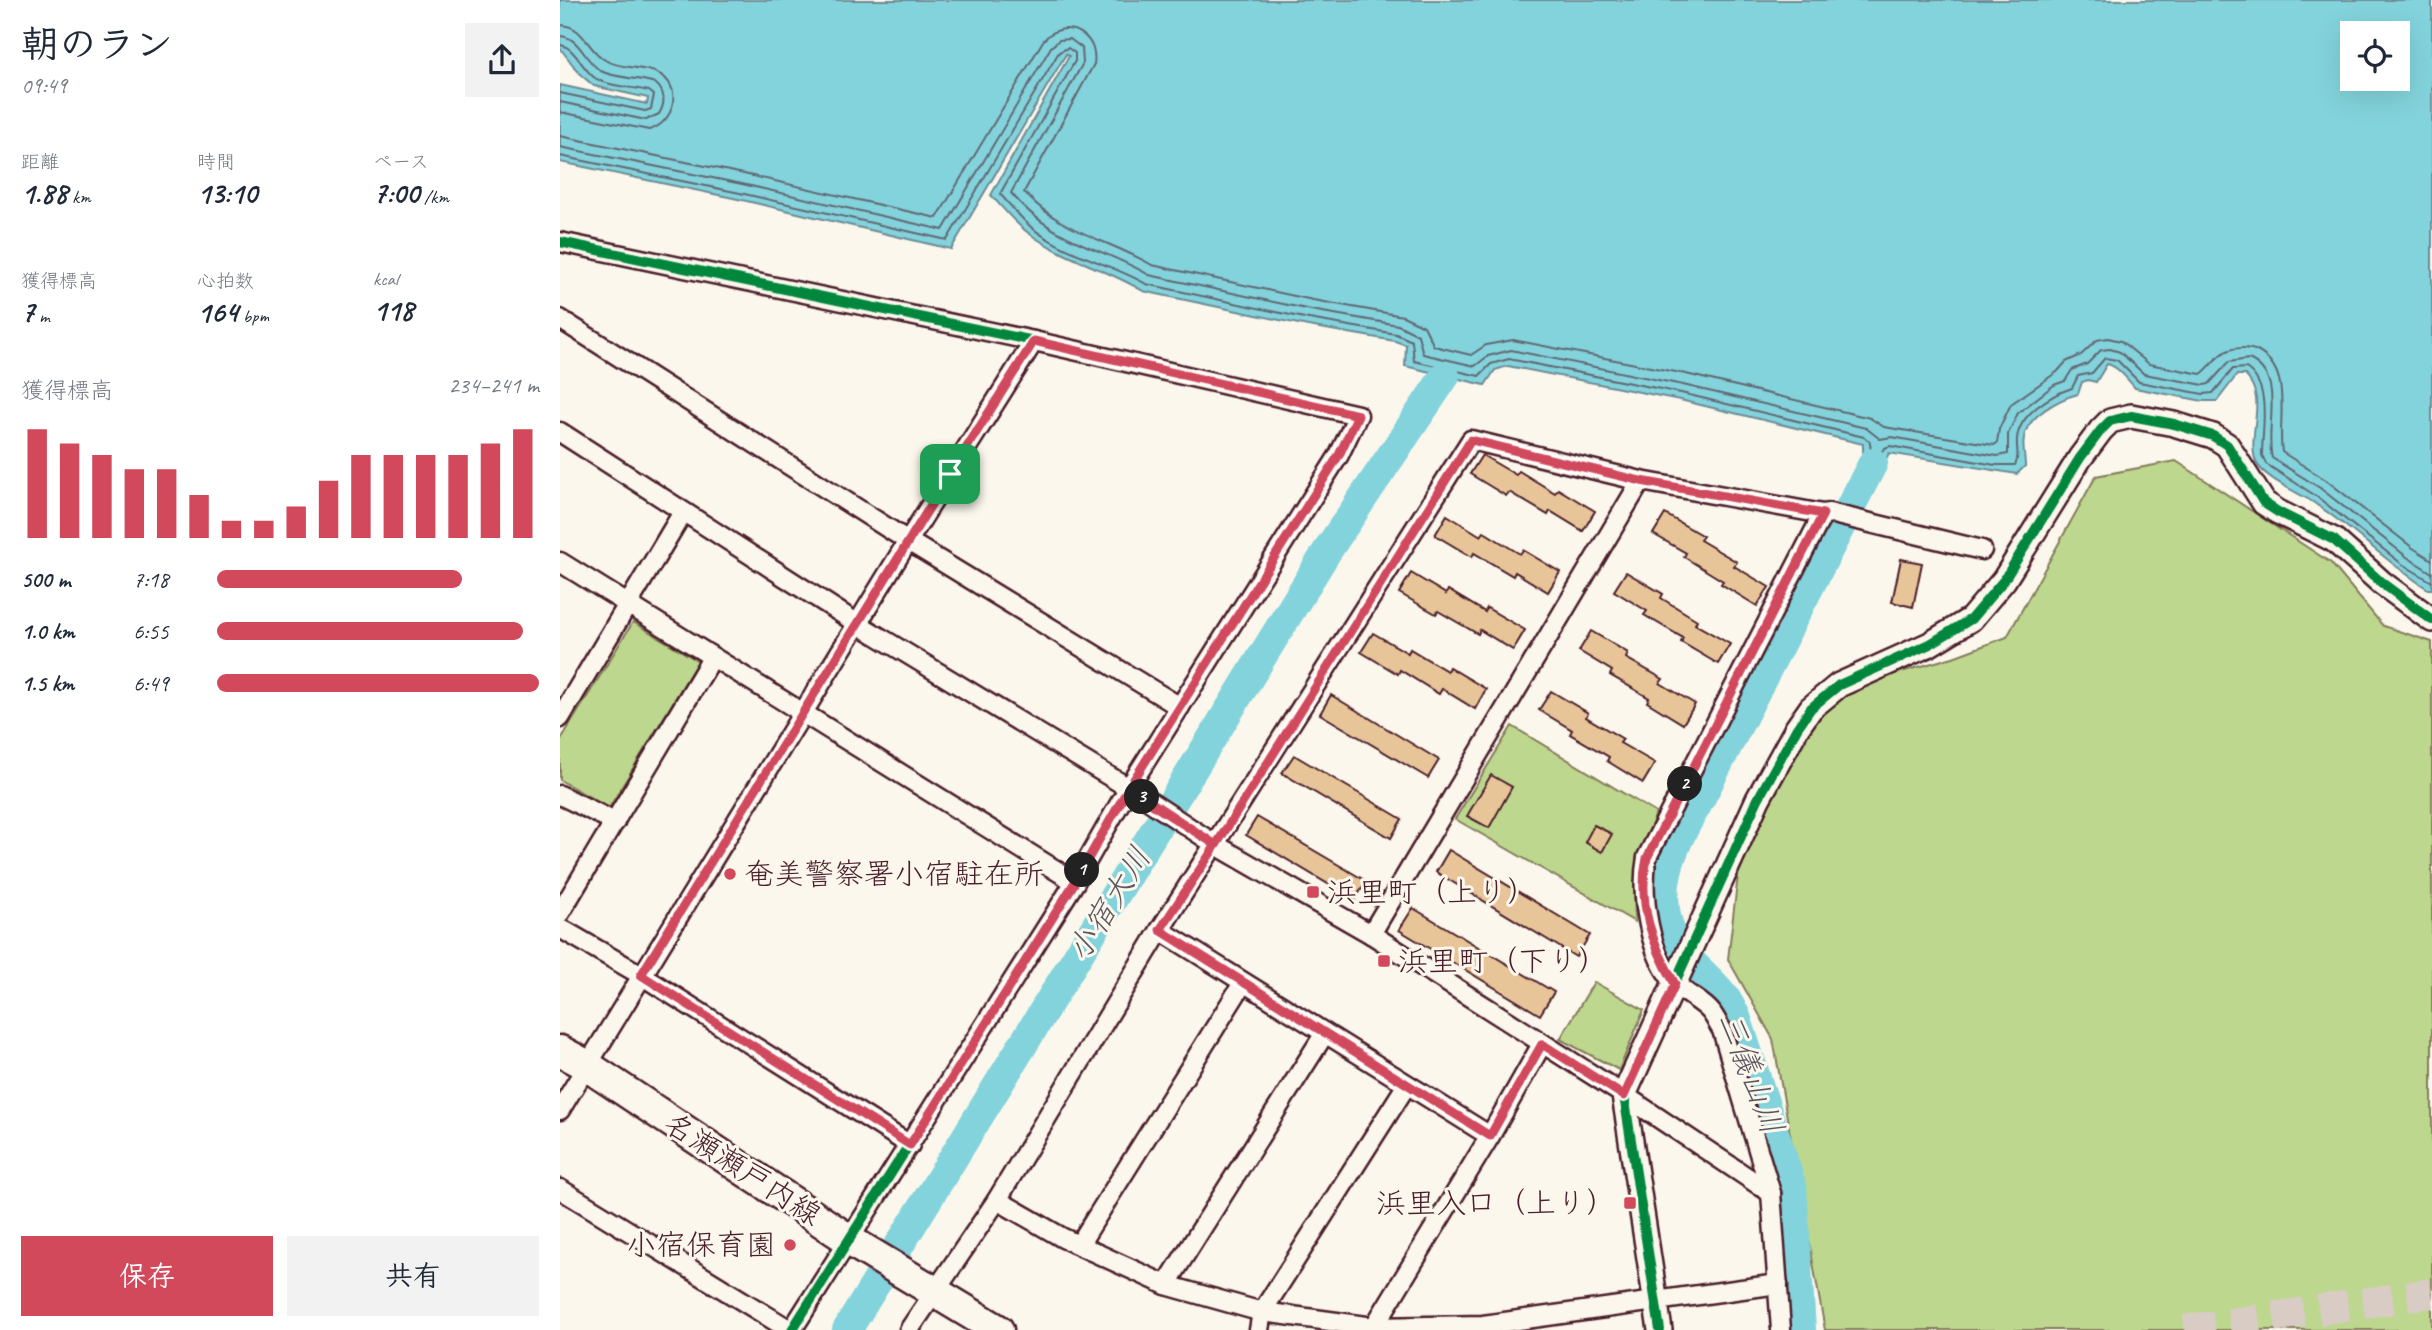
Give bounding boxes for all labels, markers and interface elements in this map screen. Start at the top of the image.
text: 朝のラン [21,21,173,68]
map controls [2340,21,2410,91]
button: locate [2340,21,2410,91]
button: share [465,23,539,97]
text: 09:49 [21,71,67,100]
text: 距離 [21,150,59,174]
text: 時間 [197,150,235,174]
text: ペース [373,150,429,174]
text: 1.88 [21,174,67,212]
text: 13:10 [197,174,257,212]
text: 7:00 [373,174,419,212]
text: km [67,185,91,209]
text: /km [419,185,449,209]
text: kcal [373,267,398,291]
text: 獲得標高 [21,269,97,293]
text: 心拍数 [197,269,254,293]
text: 118 [373,291,414,329]
text: 7 [21,293,34,331]
text: 164 [197,293,238,331]
text: m [34,304,50,328]
text: bpm [238,304,269,328]
text: 234–241 m [448,371,539,400]
text: 獲得標高 [21,376,113,405]
pin [920,444,980,504]
icon: arrive [931,455,969,493]
text: 500 m [21,565,70,594]
text: 7:18 [133,565,169,594]
text: 1.0 km [21,617,75,646]
text: 6:55 [133,617,169,646]
text: 1.5 km [21,669,74,698]
text: 6:49 [133,669,169,698]
pin: 2 [1668,766,1702,802]
text: 2 [1680,771,1689,795]
pin: 3 [1124,780,1160,814]
text: 3 [1137,784,1146,808]
water label: 小宿大川 [1058,839,1160,969]
pin: 1 [1064,852,1100,888]
place label: 奄美警察署小宿駐在所 [744,855,1044,893]
text: 1 [1077,857,1086,881]
marker: 奄美警察署小宿駐在所 [722,866,738,882]
place label: 浜里町（上り） [1327,873,1537,911]
marker: 浜里町（上り） [1305,884,1321,900]
place label: 浜里町（下り） [1398,942,1608,980]
marker: 浜里町（下り） [1376,953,1392,969]
water label: 三儀山川 [1709,1006,1793,1140]
street label: 名瀬瀬戸内線 [657,1104,829,1234]
place label: 浜里入口（上り） [1376,1184,1616,1222]
marker: 浜里入口（上り） [1622,1195,1638,1211]
place label: 小宿保育園 [626,1226,776,1264]
button: 保存 [21,1236,273,1316]
button: 共有 [287,1236,539,1316]
marker: 小宿保育園 [782,1237,798,1253]

